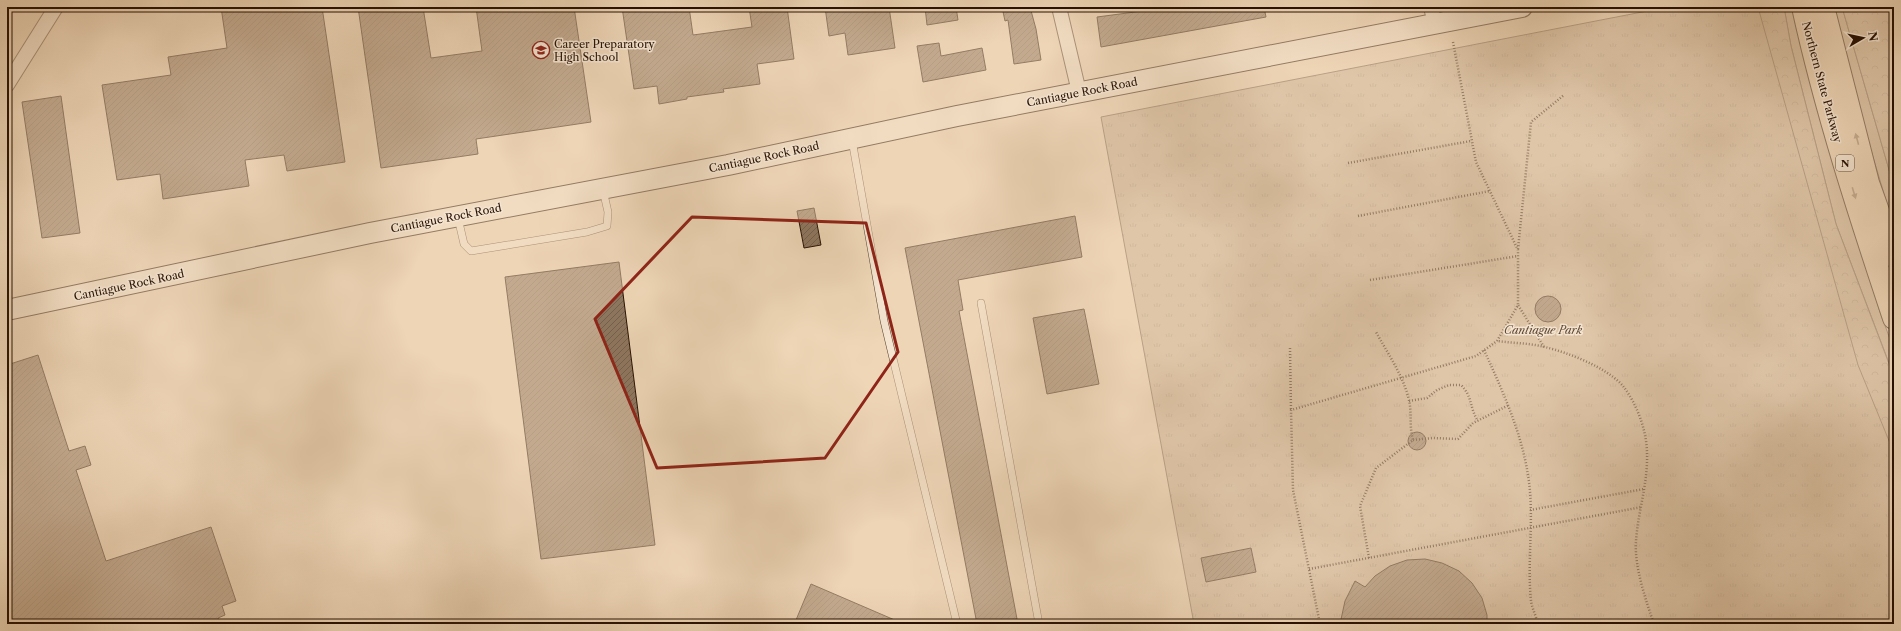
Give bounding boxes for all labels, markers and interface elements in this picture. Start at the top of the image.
north arrow [1843,18,1883,58]
street label: Northern State Parkway [1799,20,1845,145]
text: N [1865,31,1881,43]
place label: Career Preparatory High School [554,37,656,64]
school or university icon: Career Preparatory High School [531,40,551,60]
street label: Cantiague Rock Road [1025,74,1139,110]
one-way arrow [1853,133,1859,145]
street label: Cantiague Rock Road [707,138,821,176]
road number: N [1836,155,1854,171]
one-way arrow [1851,187,1857,199]
street label: Cantiague Rock Road [389,200,503,236]
street label: Cantiague Rock Road [72,266,186,304]
park label: Cantiague Park [1504,323,1582,337]

